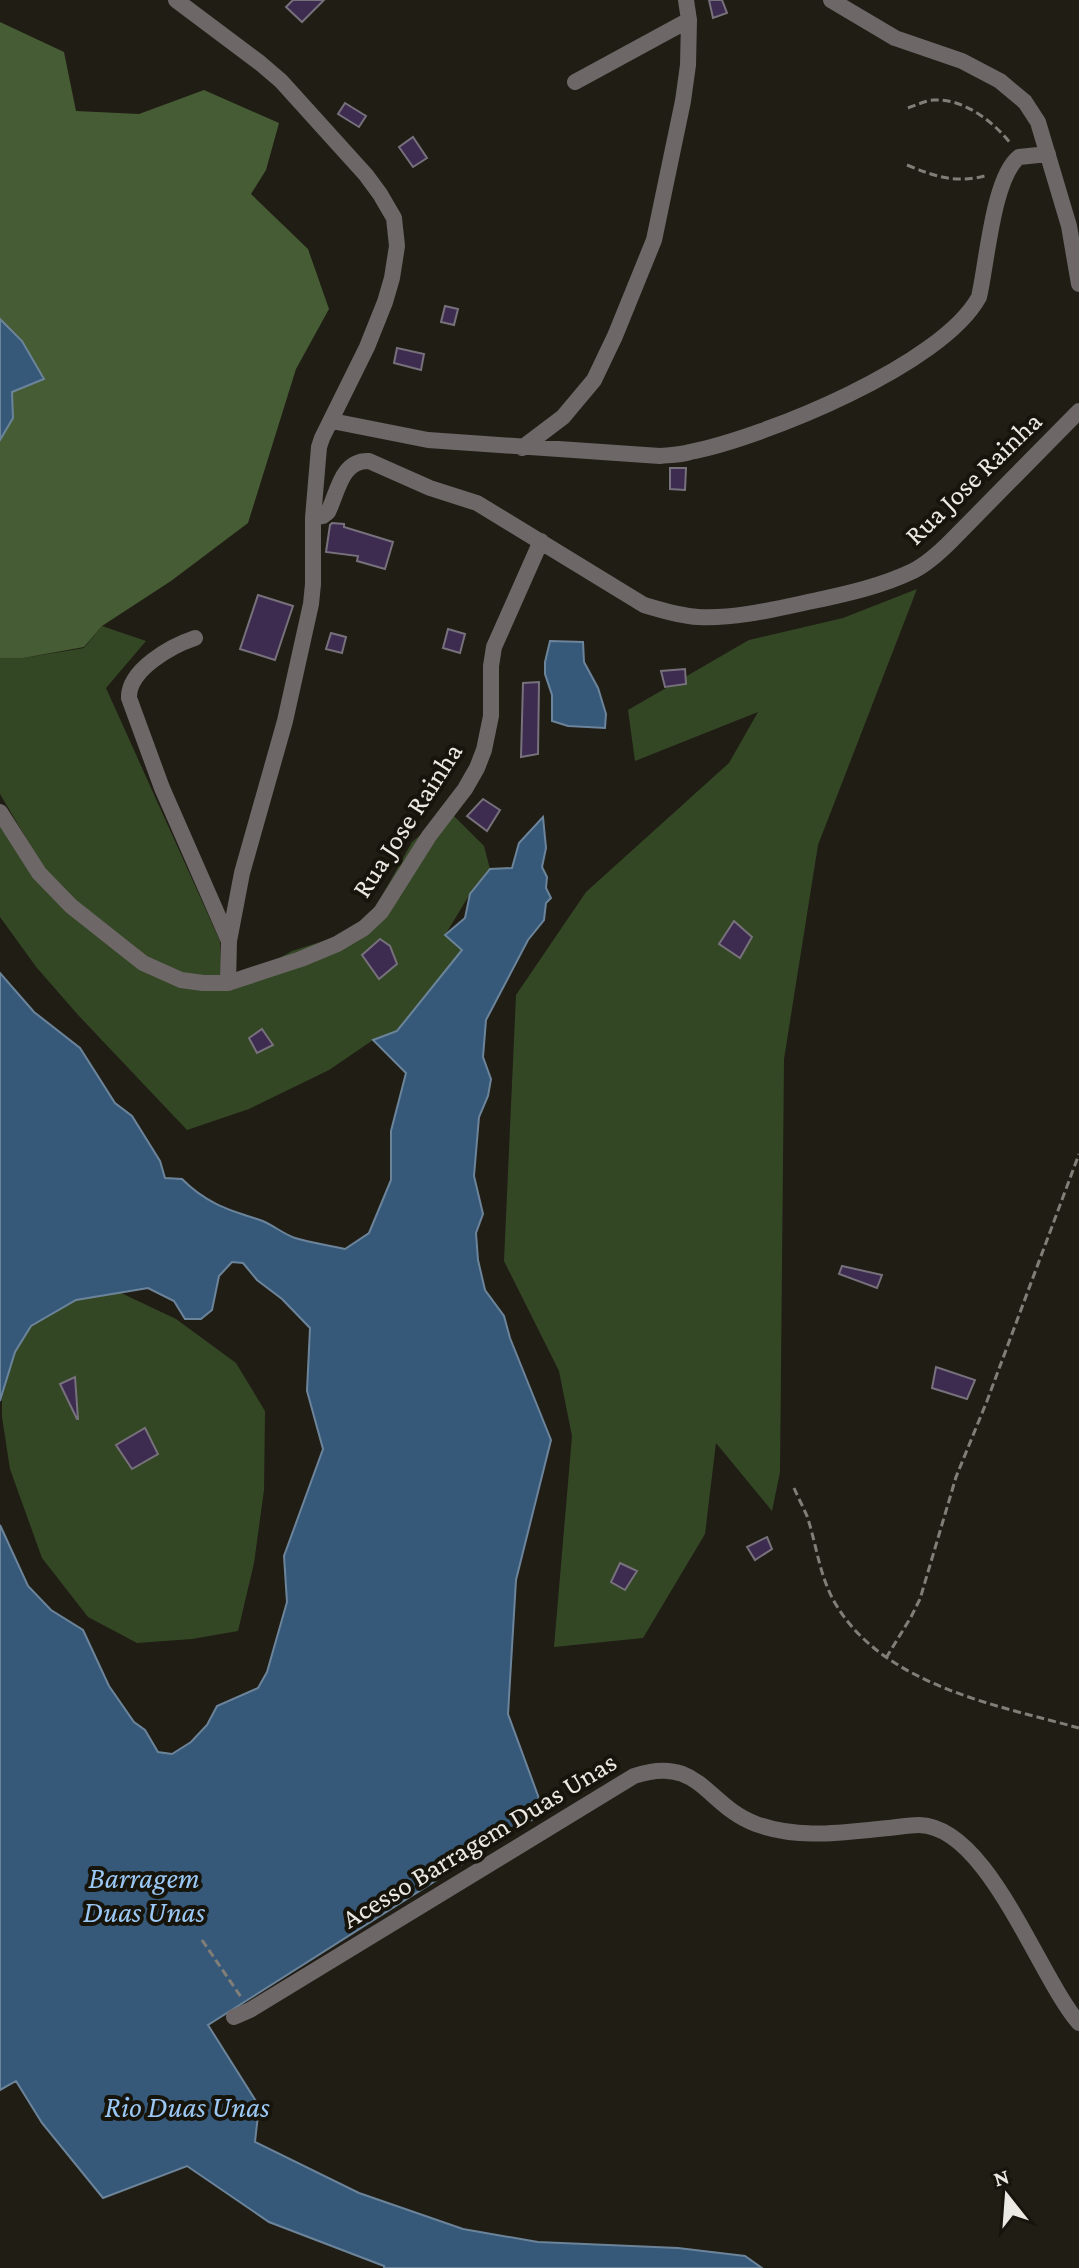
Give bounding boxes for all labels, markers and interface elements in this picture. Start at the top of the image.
street label: Rua Jose Rainha [898,405,1048,551]
street label: Rua Jose Rainha [346,737,468,903]
street label: Acesso Barragem Duas Unas [336,1746,622,1934]
water label: Barragem Duas Unas [83,1861,206,1928]
water label: Rio Duas Unas [105,2090,270,2123]
north arrow [967,2156,1047,2236]
text: N [990,2163,1012,2191]

